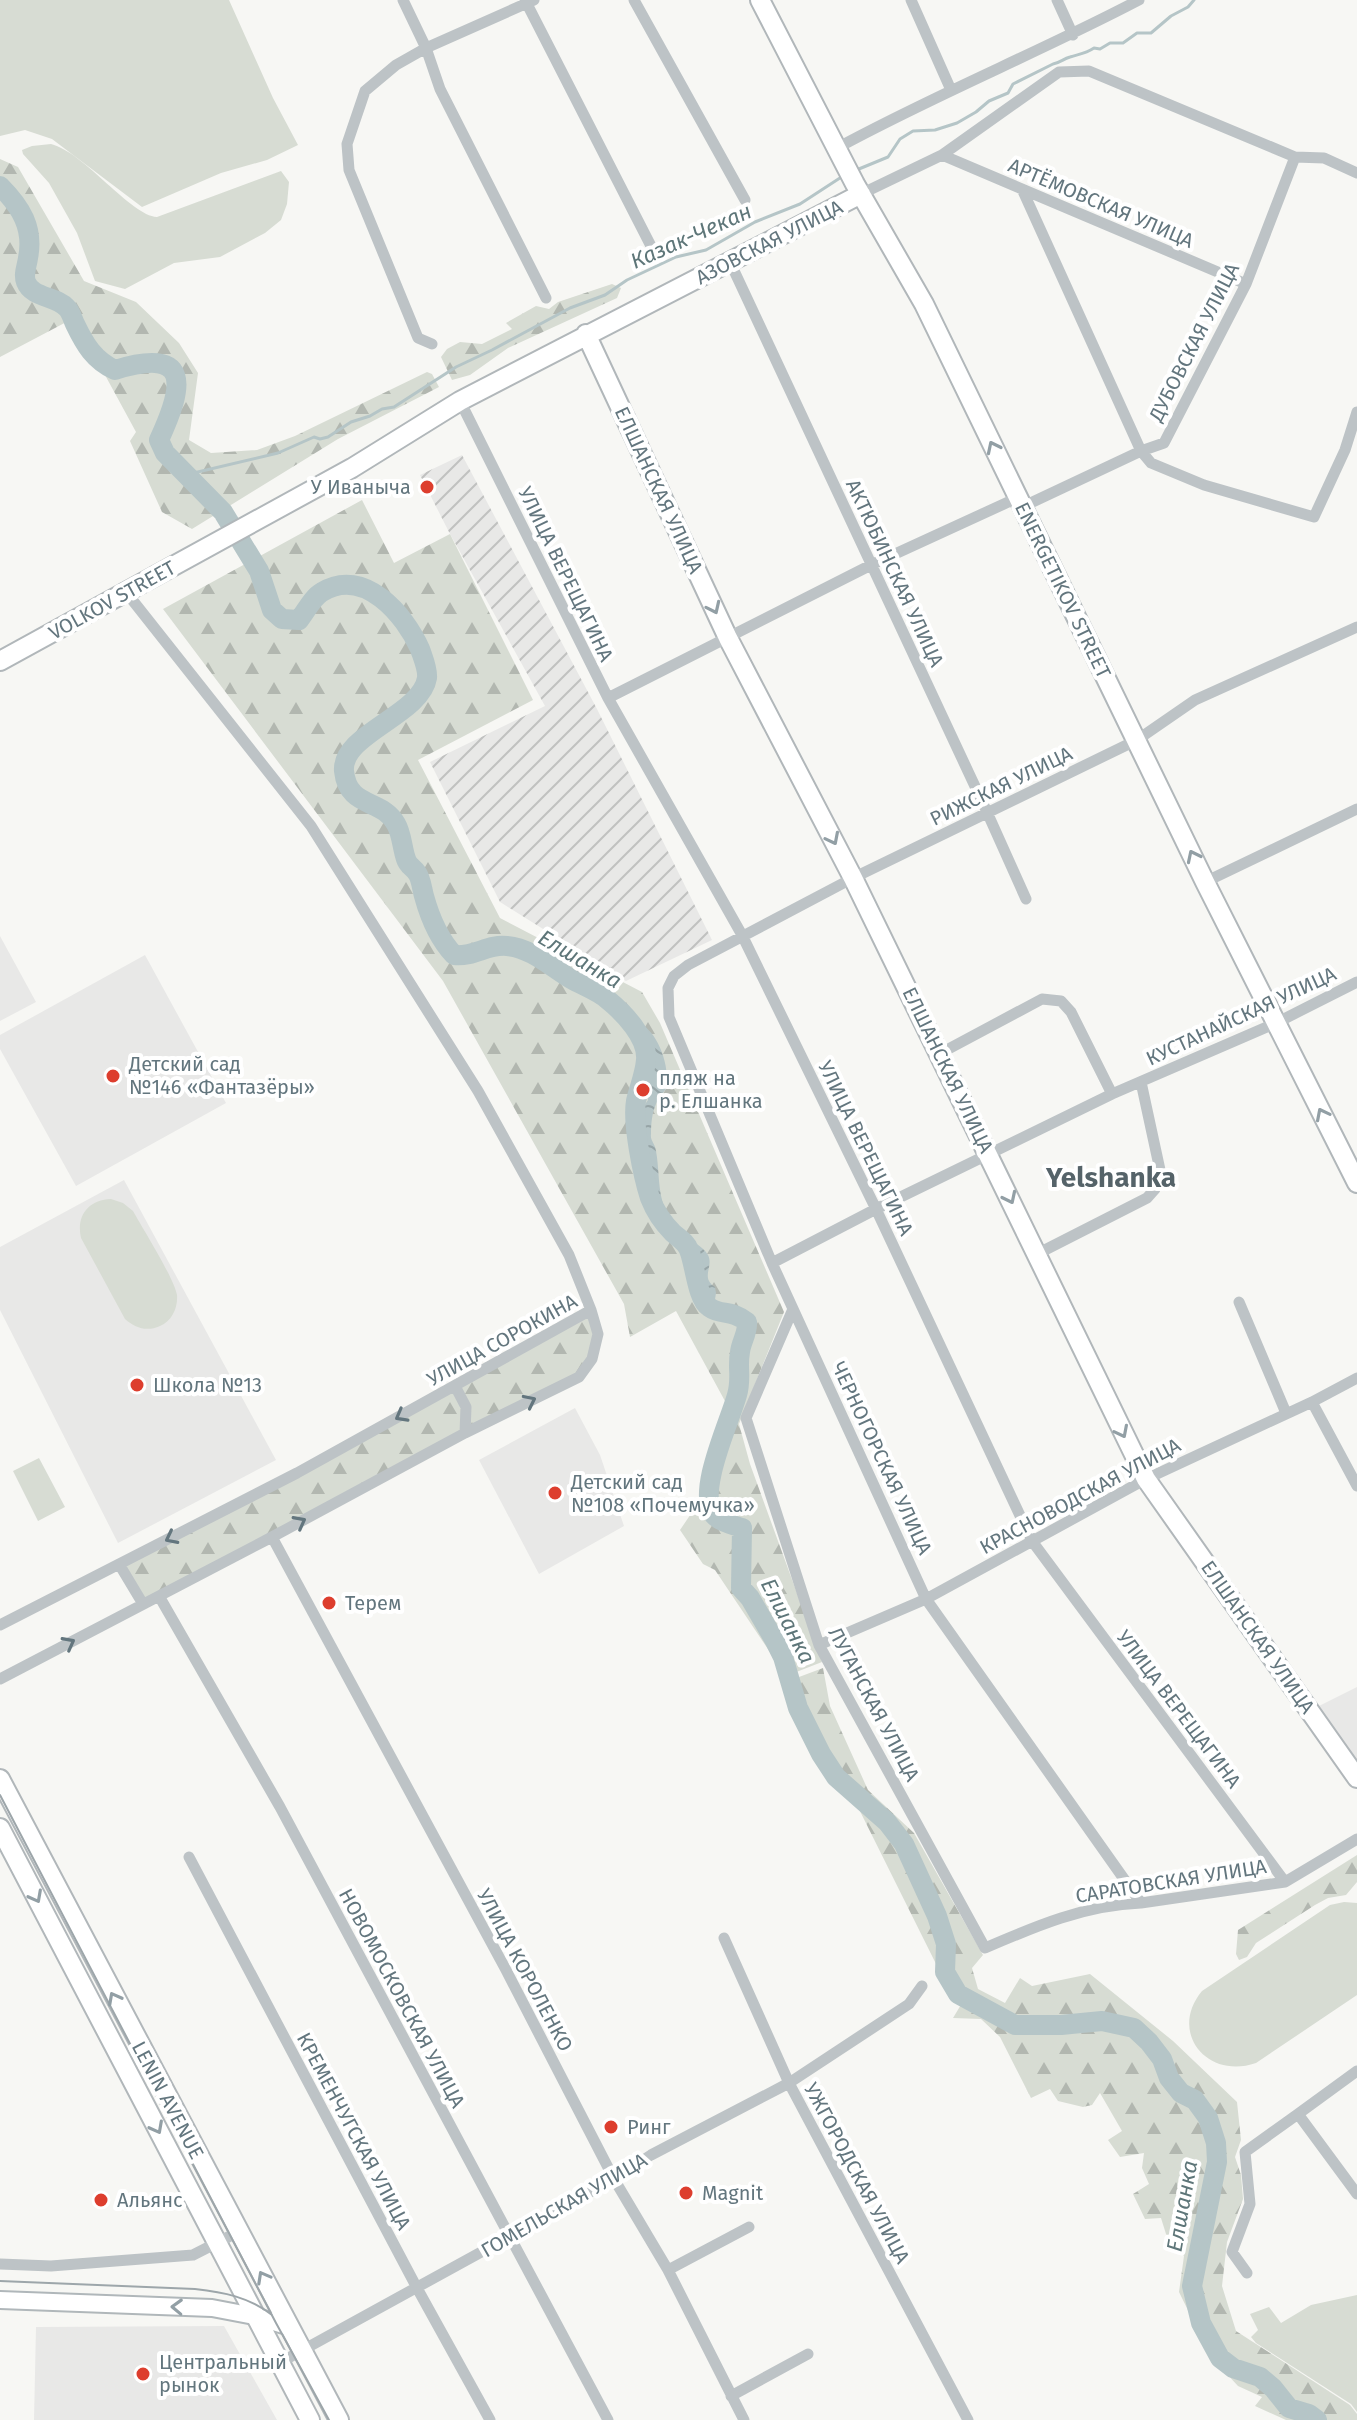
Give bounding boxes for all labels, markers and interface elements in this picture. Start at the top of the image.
street label: АРТЁМОВСКАЯ УЛИЦА [1005,153,1198,253]
street label: АЗОВСКАЯ УЛИЦА [692,194,847,289]
water label: Казак-Чекан [626,197,756,275]
street label: ДУБОВСКАЯ УЛИЦА [1143,258,1245,426]
street label: ЕЛШАНСКАЯ УЛИЦА [610,403,708,578]
one-way arrow [987,440,1002,455]
place label: У Иваныча [311,475,411,499]
street label: АКТЮБИНСКАЯ УЛИЦА [841,475,949,671]
marker: У Иваныча [418,478,436,496]
street label: УЛИЦА ВЕРЕЩАГИНА [513,483,619,666]
street label: ENERGETIKOV STREET [1010,498,1116,683]
street label: VOLKOV STREET [44,555,180,645]
one-way arrow [704,600,720,614]
street label: РИЖСКАЯ УЛИЦА [926,741,1076,831]
one-way arrow [823,831,838,846]
one-way arrow [1187,850,1203,865]
water label: Елшанка [533,924,627,994]
street label: КУСТАНАЙСКАЯ УЛИЦА [1142,961,1340,1071]
street label: ЕЛШАНСКАЯ УЛИЦА [897,983,999,1157]
place label: Детский сад №146 «Фантазёры» [128,1052,315,1099]
street label: УЛИЦА ВЕРЕЩАГИНА [813,1057,919,1240]
place label: пляж на р. Елшанка [659,1066,763,1113]
marker: Детский сад №146 «Фантазёры» [104,1067,122,1085]
marker: пляж на р. Елшанка [634,1081,652,1099]
one-way arrow [1316,1107,1332,1122]
district label: Yelshanka [1045,1161,1176,1194]
one-way arrow [1000,1189,1016,1204]
street label: УЛИЦА СОРОКИНА [423,1289,582,1391]
street label: ЧЕРНОГОРСКАЯ УЛИЦА [827,1358,938,1559]
place label: Школа №13 [153,1373,262,1397]
marker: Школа №13 [128,1376,146,1394]
one-way arrow [521,1395,536,1411]
one-way arrow [395,1406,409,1422]
one-way arrow [1112,1424,1128,1439]
street label: КРАСНОВОДСКАЯ УЛИЦА [976,1433,1185,1559]
place label: Детский сад №108 «Почемучка» [570,1470,755,1517]
marker: Детский сад №108 «Почемучка» [546,1484,564,1502]
one-way arrow [291,1517,306,1532]
one-way arrow [164,1528,179,1543]
street label: ЕЛШАНСКАЯ УЛИЦА [1196,1556,1320,1719]
water label: Елшанка [755,1574,821,1668]
place label: Терем [345,1591,401,1615]
marker: Терем [320,1594,338,1612]
street label: ЛУГАНСКАЯ УЛИЦА [823,1623,925,1786]
street label: УЛИЦА ВЕРЕЩАГИНА [1112,1625,1246,1793]
one-way arrow [61,1637,76,1652]
street label: САРАТОВСКАЯ УЛИЦА [1074,1854,1269,1908]
street label: НОВОМОСКОВСКАЯ УЛИЦА [334,1884,470,2112]
street label: УЛИЦА КОРОЛЕНКО [472,1885,578,2055]
one-way arrow [27,1889,42,1904]
one-way arrow [109,1992,124,2007]
street label: КРЕМЕНЧУГСКАЯ УЛИЦА [292,2028,416,2234]
street label: LENIN AVENUE [127,2037,209,2163]
street label: УЖГОРОДСКАЯ УЛИЦА [799,2078,915,2268]
place label: Ринг [627,2115,671,2139]
marker: Ринг [602,2118,620,2136]
one-way arrow [147,2119,163,2133]
street label: ГОМЕЛЬСКАЯ УЛИЦА [477,2147,652,2262]
water label: Елшанка [1161,2158,1203,2254]
place label: Magnit [702,2181,764,2205]
marker: Magnit [677,2184,695,2202]
place label: Альянс [117,2188,183,2212]
marker: Альянс [92,2191,110,2209]
one-way arrow [257,2271,273,2286]
one-way arrow [170,2298,183,2315]
place label: Центральный рынок [159,2350,287,2397]
marker: Центральный рынок [134,2365,152,2383]

